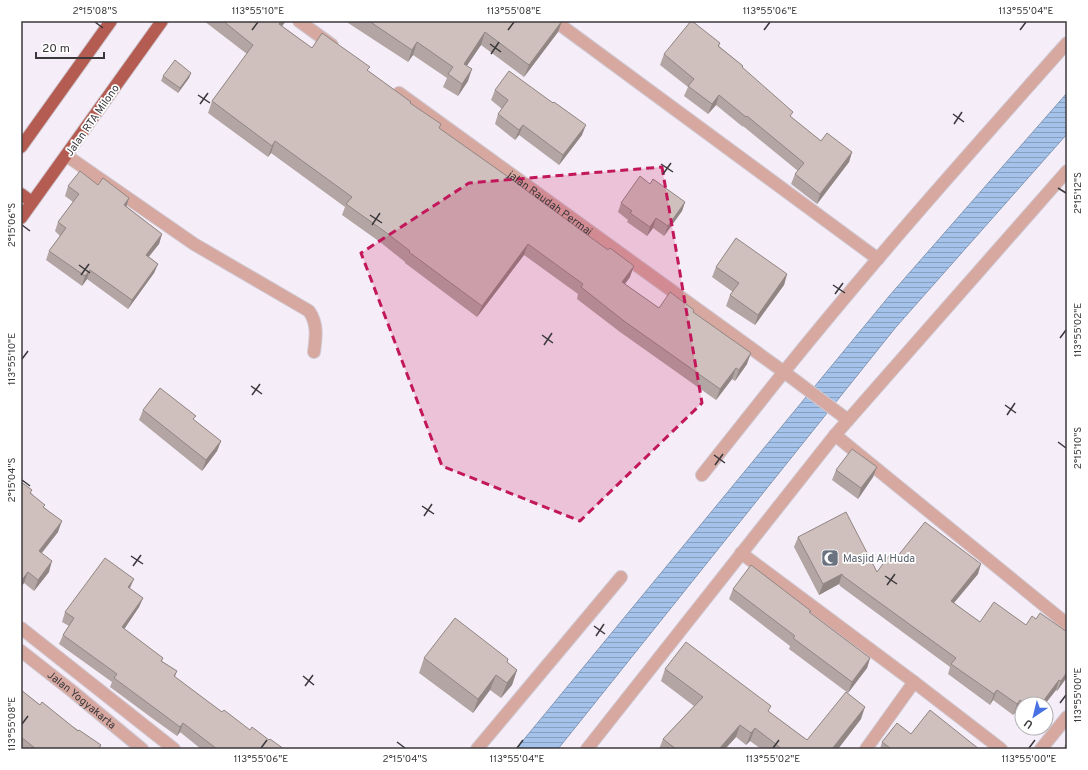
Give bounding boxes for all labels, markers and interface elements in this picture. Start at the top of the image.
text: 2°15'08"S [73,5,117,18]
text: 113°55'10"E [232,5,284,18]
text: 113°55'08"E [487,5,541,18]
text: 113°55'06"E [743,5,797,18]
text: 113°55'04"E [999,5,1053,18]
scale bar [36,34,104,60]
text: 20 m [42,41,70,57]
street label: Jalan RTA Milono [63,82,123,159]
street label: jalan Raudah Permai [504,168,595,239]
text: 2°15'12"S [1072,172,1085,214]
text: 2°15'06"S [6,203,19,247]
text: 113°55'02"E [1072,303,1085,357]
text: 113°55'10"E [6,333,19,385]
text: 2°15'10"S [1072,427,1085,469]
text: 2°15'04"S [6,458,19,502]
mosque icon: Masjid Al Huda [820,548,840,568]
place label: Masjid Al Huda [843,552,915,566]
street label: Jalan Yogyakarta [44,668,119,733]
text: 113°55'00"E [1072,668,1085,722]
north arrow [1014,696,1054,736]
text: 113°55'08"E [6,697,19,751]
text: U [1022,715,1036,731]
text: 113°55'06"E [234,753,288,766]
text: 2°15'04"S [383,753,427,766]
text: 113°55'04"E [490,753,544,766]
text: 113°55'02"E [746,753,800,766]
text: 113°55'00"E [1002,753,1056,766]

